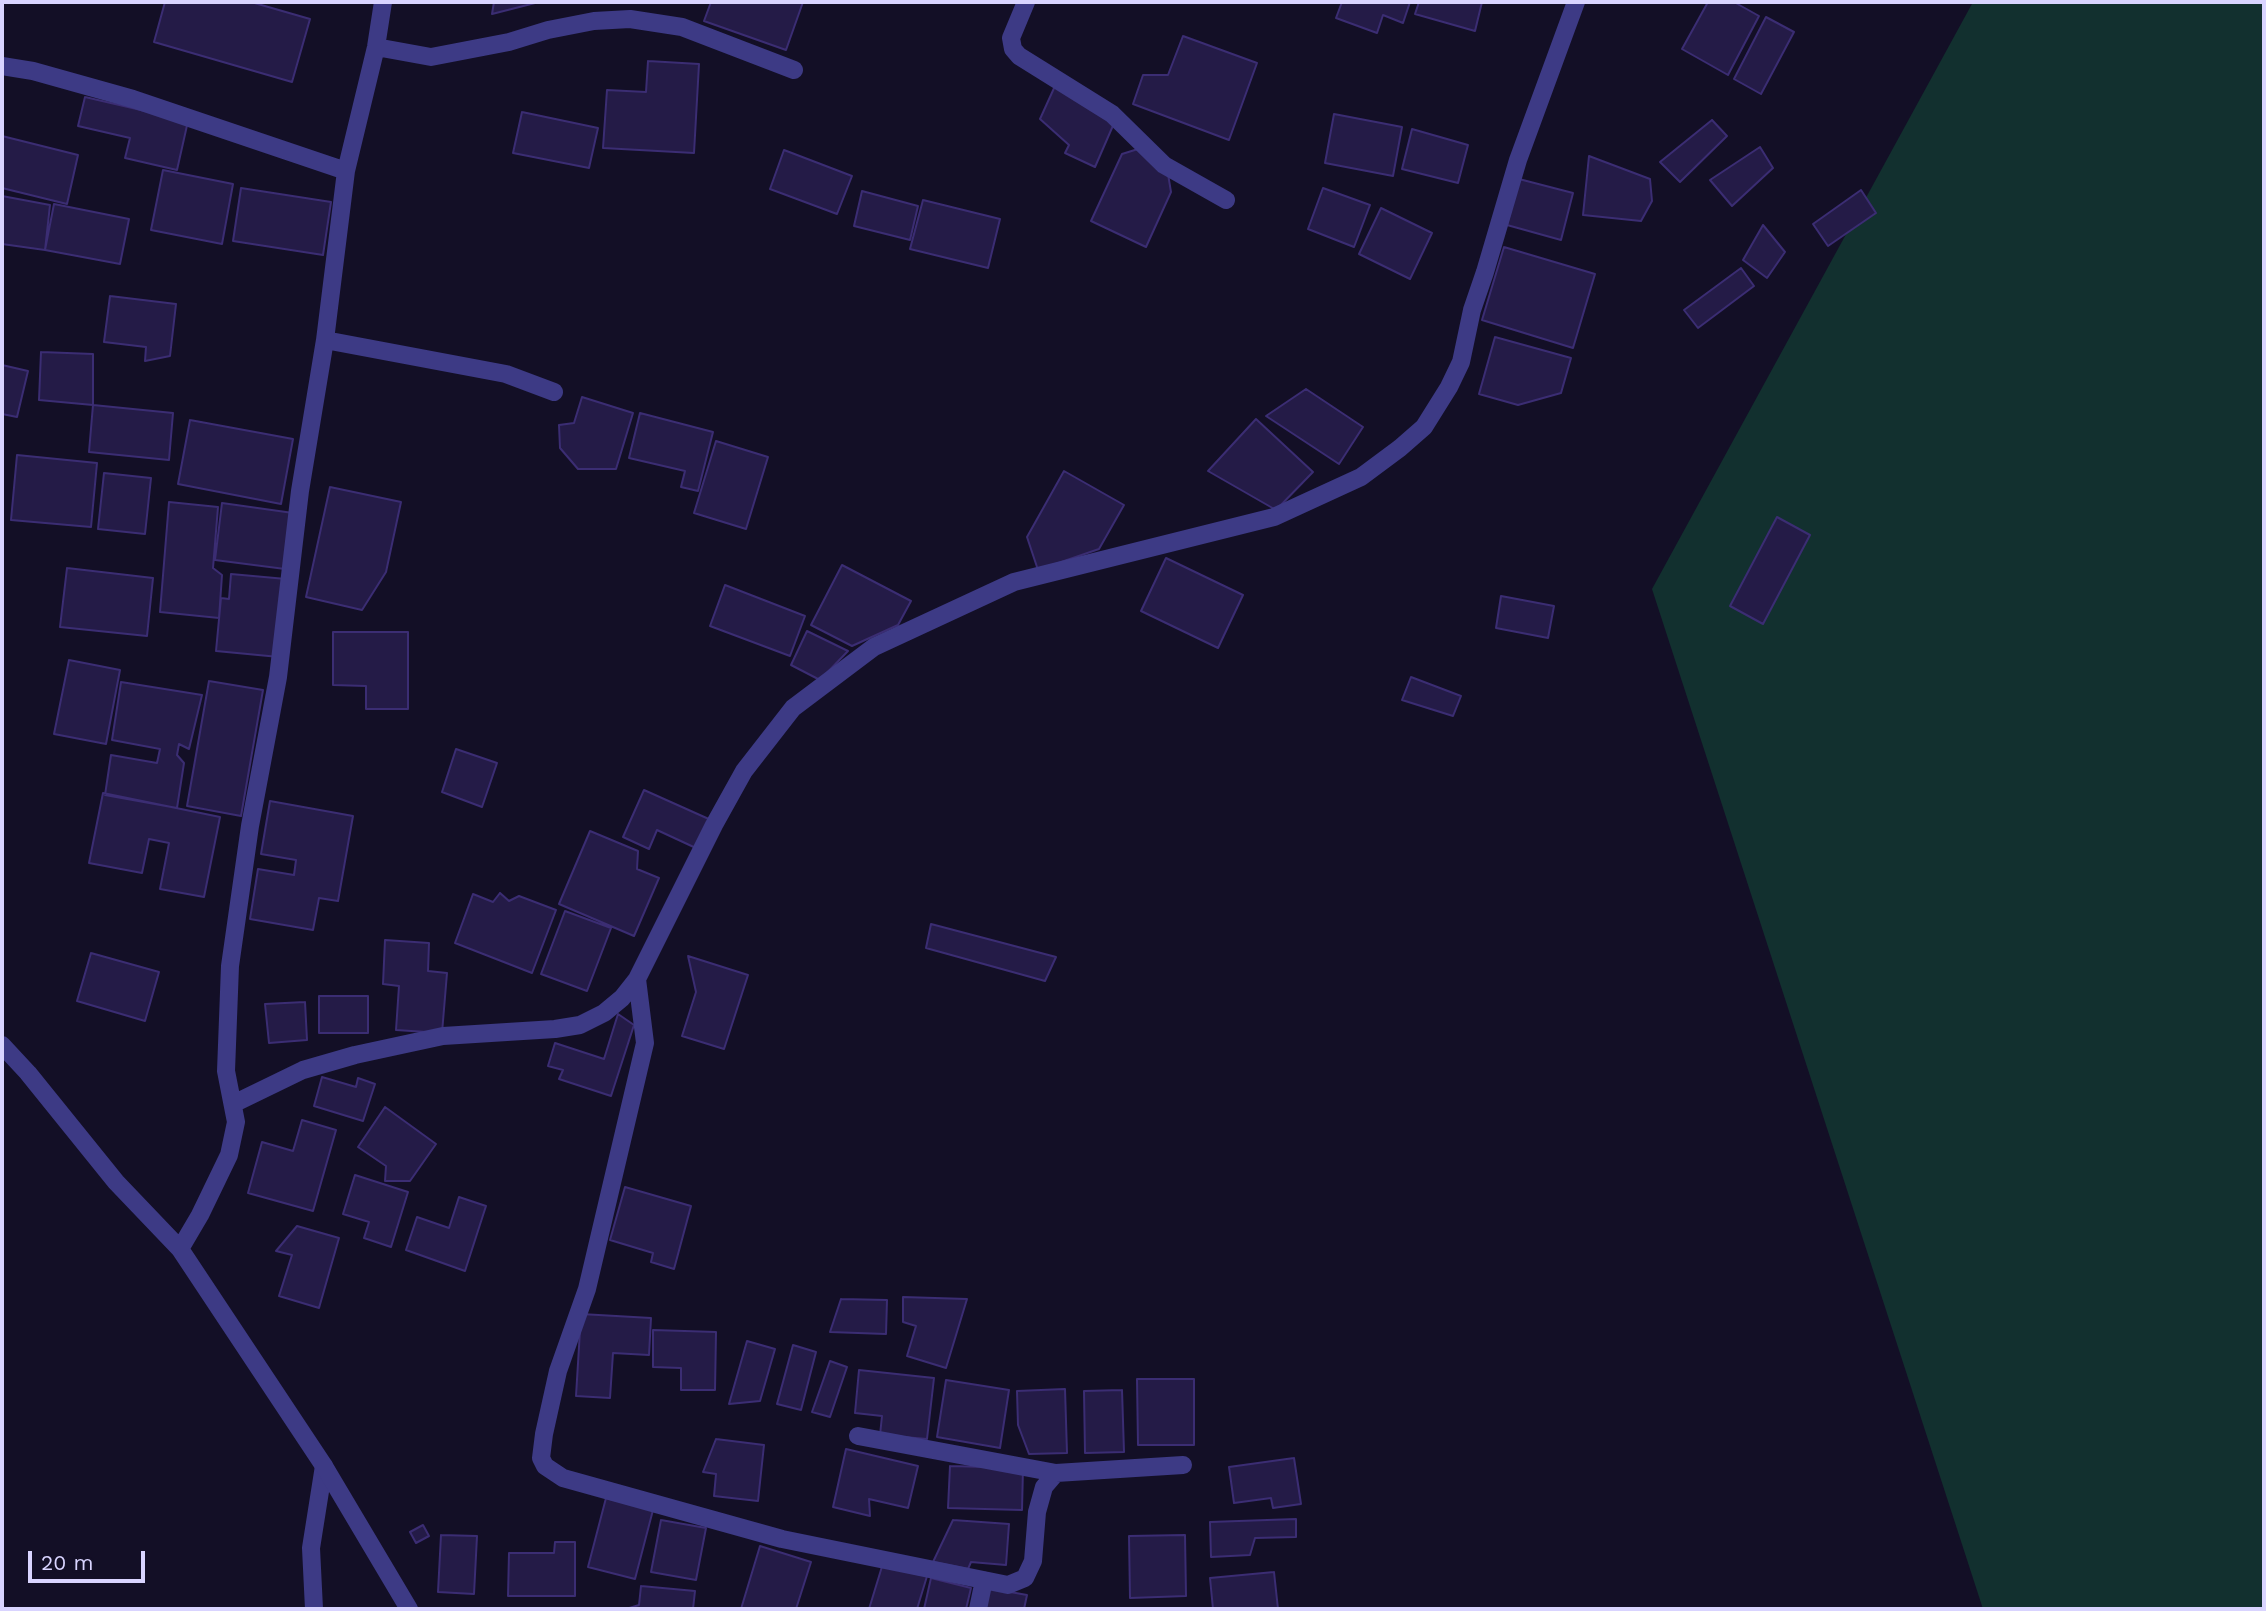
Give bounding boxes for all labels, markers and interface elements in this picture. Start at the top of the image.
scale bar [32,1538,149,1582]
text: 20 m [41,1550,93,1575]

